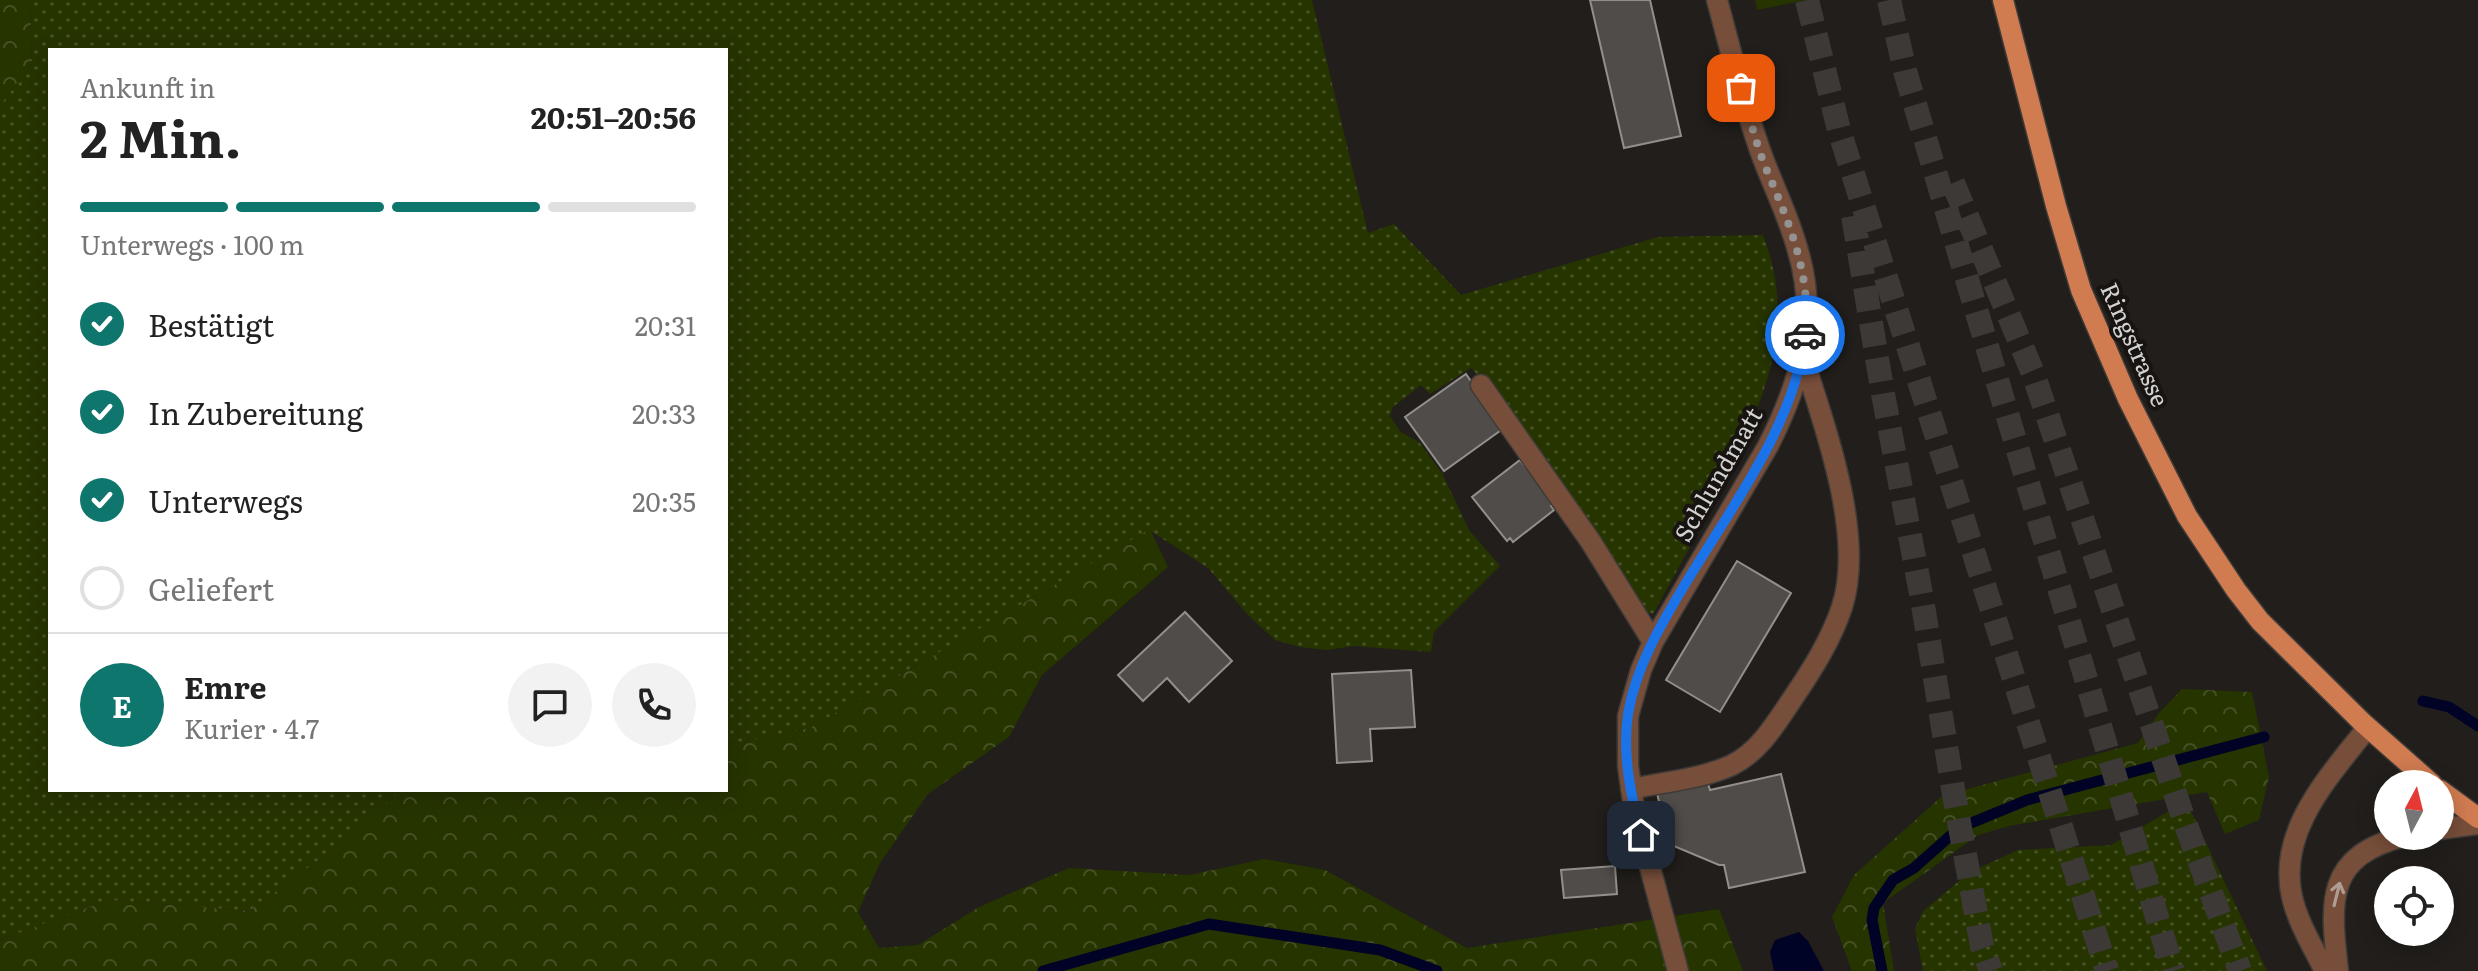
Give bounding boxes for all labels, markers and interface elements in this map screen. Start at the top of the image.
pin [1707,54,1775,122]
icon: bag [1719,66,1763,110]
text: Ankunft in [80,67,215,106]
text: 20:51–20:56 [531,94,696,138]
text: 2 Min. [80,97,242,174]
text: Unterwegs · 100 m [80,224,304,263]
street label: Ringstrasse [2093,276,2179,411]
courier [1765,295,1845,375]
icon: check [80,302,124,346]
text: Bestätigt [148,302,274,346]
text: 20:31 [635,305,696,344]
icon: car [1783,313,1827,357]
icon: check [80,390,124,434]
text: In Zubereitung [148,390,363,434]
text: 20:33 [632,393,696,432]
street label: Schlundmatt [1664,400,1770,548]
icon: check [80,478,124,522]
text: Unterwegs [148,478,303,522]
text: 20:35 [632,481,696,520]
text: Geliefert [148,566,274,610]
button: chat [508,663,592,747]
button: phone [612,663,696,747]
text: Emre [184,664,266,708]
text: E [112,683,132,727]
text: Kurier · 4.7 [184,708,319,747]
north arrow [2374,770,2454,850]
map controls [2374,770,2454,946]
pin [1607,801,1675,869]
icon: home [1619,813,1663,857]
button: locate [2374,866,2454,946]
one-way arrow [2330,881,2345,907]

